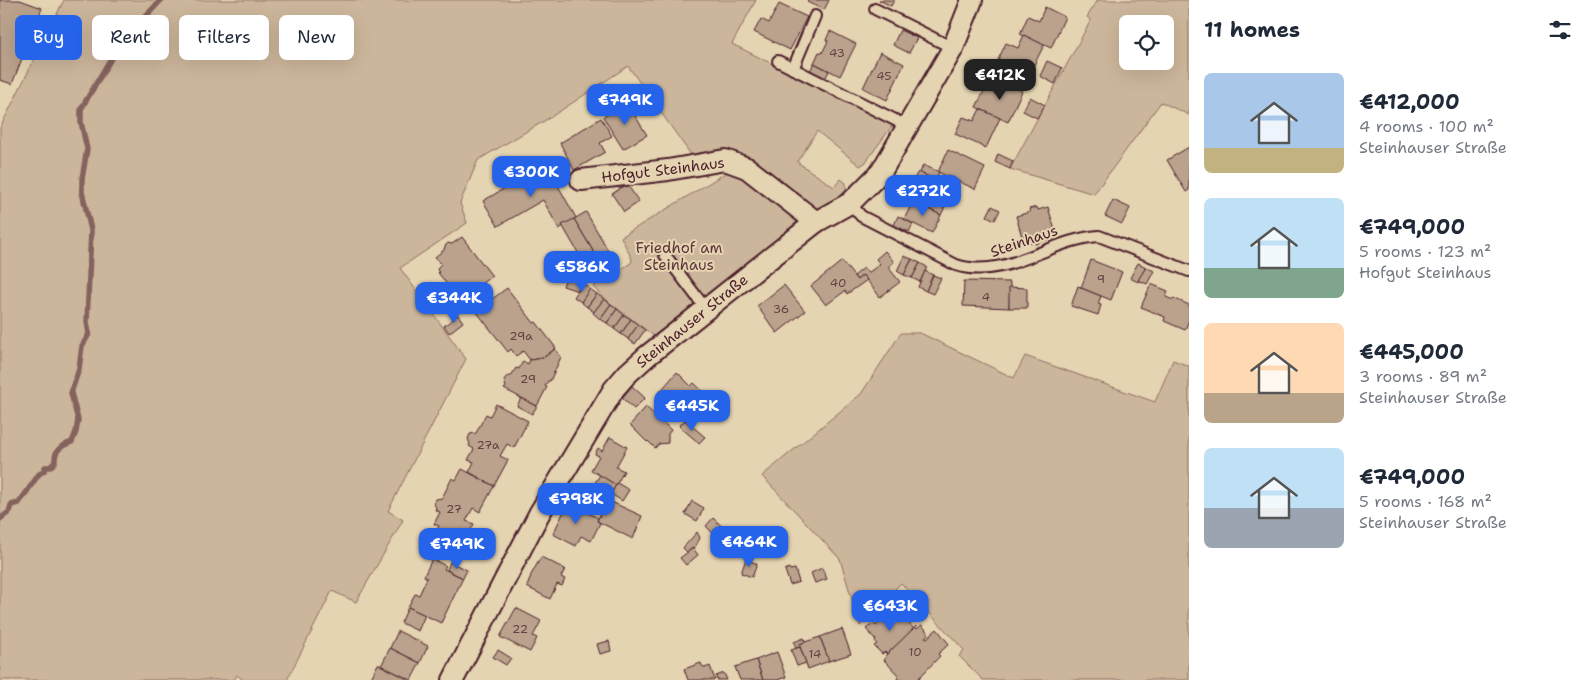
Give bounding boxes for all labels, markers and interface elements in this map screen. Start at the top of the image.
chip: Buy [15,15,82,60]
chip: Rent [92,15,169,60]
chip: Filters [179,15,269,60]
chip: New [279,15,354,60]
map controls [1119,15,1174,70]
button: locate [1119,15,1174,70]
text: 11 homes [1204,16,1300,44]
icon: filters [1546,16,1574,44]
house number: 43 [829,45,845,61]
pin: €412K [965,58,1035,101]
text: €412K [975,64,1025,85]
house number: 45 [876,68,892,84]
pin: €749K [590,84,660,126]
text: €412,000 [1359,88,1460,116]
text: €749K [598,89,652,110]
icon: home [1244,93,1304,153]
text: 4 rooms · 100 m² [1359,116,1494,137]
text: Steinhauser Straße [1359,137,1507,158]
street label: Hofgut Steinhaus [600,153,726,187]
pin: €300K [496,156,566,198]
text: €300K [503,161,559,182]
pin: €272K [888,174,958,217]
text: €272K [896,180,950,201]
text: €749,000 [1359,213,1465,241]
icon: home [1244,218,1304,278]
street label: Steinhaus [988,220,1060,262]
park label: Friedhof am Steinhaus [635,238,723,275]
text: 5 rooms · 123 m² [1359,241,1491,262]
pin: €586K [547,250,617,293]
text: €586K [555,256,609,277]
text: Hofgut Steinhaus [1359,262,1491,283]
street label: Steinhauser Straße [632,270,752,372]
house number: 9 [1097,271,1105,287]
house number: 40 [830,275,846,291]
pin: €344K [419,282,489,324]
text: €344K [426,287,482,308]
house number: 4 [982,289,990,305]
house number: 36 [773,301,789,317]
house number: 29a [509,328,533,344]
text: €445,000 [1359,338,1464,366]
icon: home [1244,343,1304,403]
text: 3 rooms · 89 m² [1359,366,1487,387]
house number: 29 [520,371,536,387]
text: Steinhauser Straße [1359,387,1507,408]
pin: €445K [657,390,727,432]
text: €445K [665,395,719,416]
house number: 27a [477,437,500,453]
text: €749,000 [1359,463,1465,491]
icon: home [1244,468,1304,528]
pin: €798K [541,482,611,525]
text: €798K [548,488,604,509]
text: 5 rooms · 168 m² [1359,491,1492,512]
house number: 27 [446,501,462,517]
text: Steinhauser Straße [1359,512,1507,533]
pin: €464K [714,526,784,568]
pin: €749K [422,528,492,570]
text: €464K [721,531,777,552]
text: €749K [430,533,484,554]
pin: €643K [855,590,925,632]
text: €643K [863,595,917,616]
house number: 22 [512,621,528,637]
house number: 10 [908,644,922,660]
house number: 14 [809,646,821,662]

